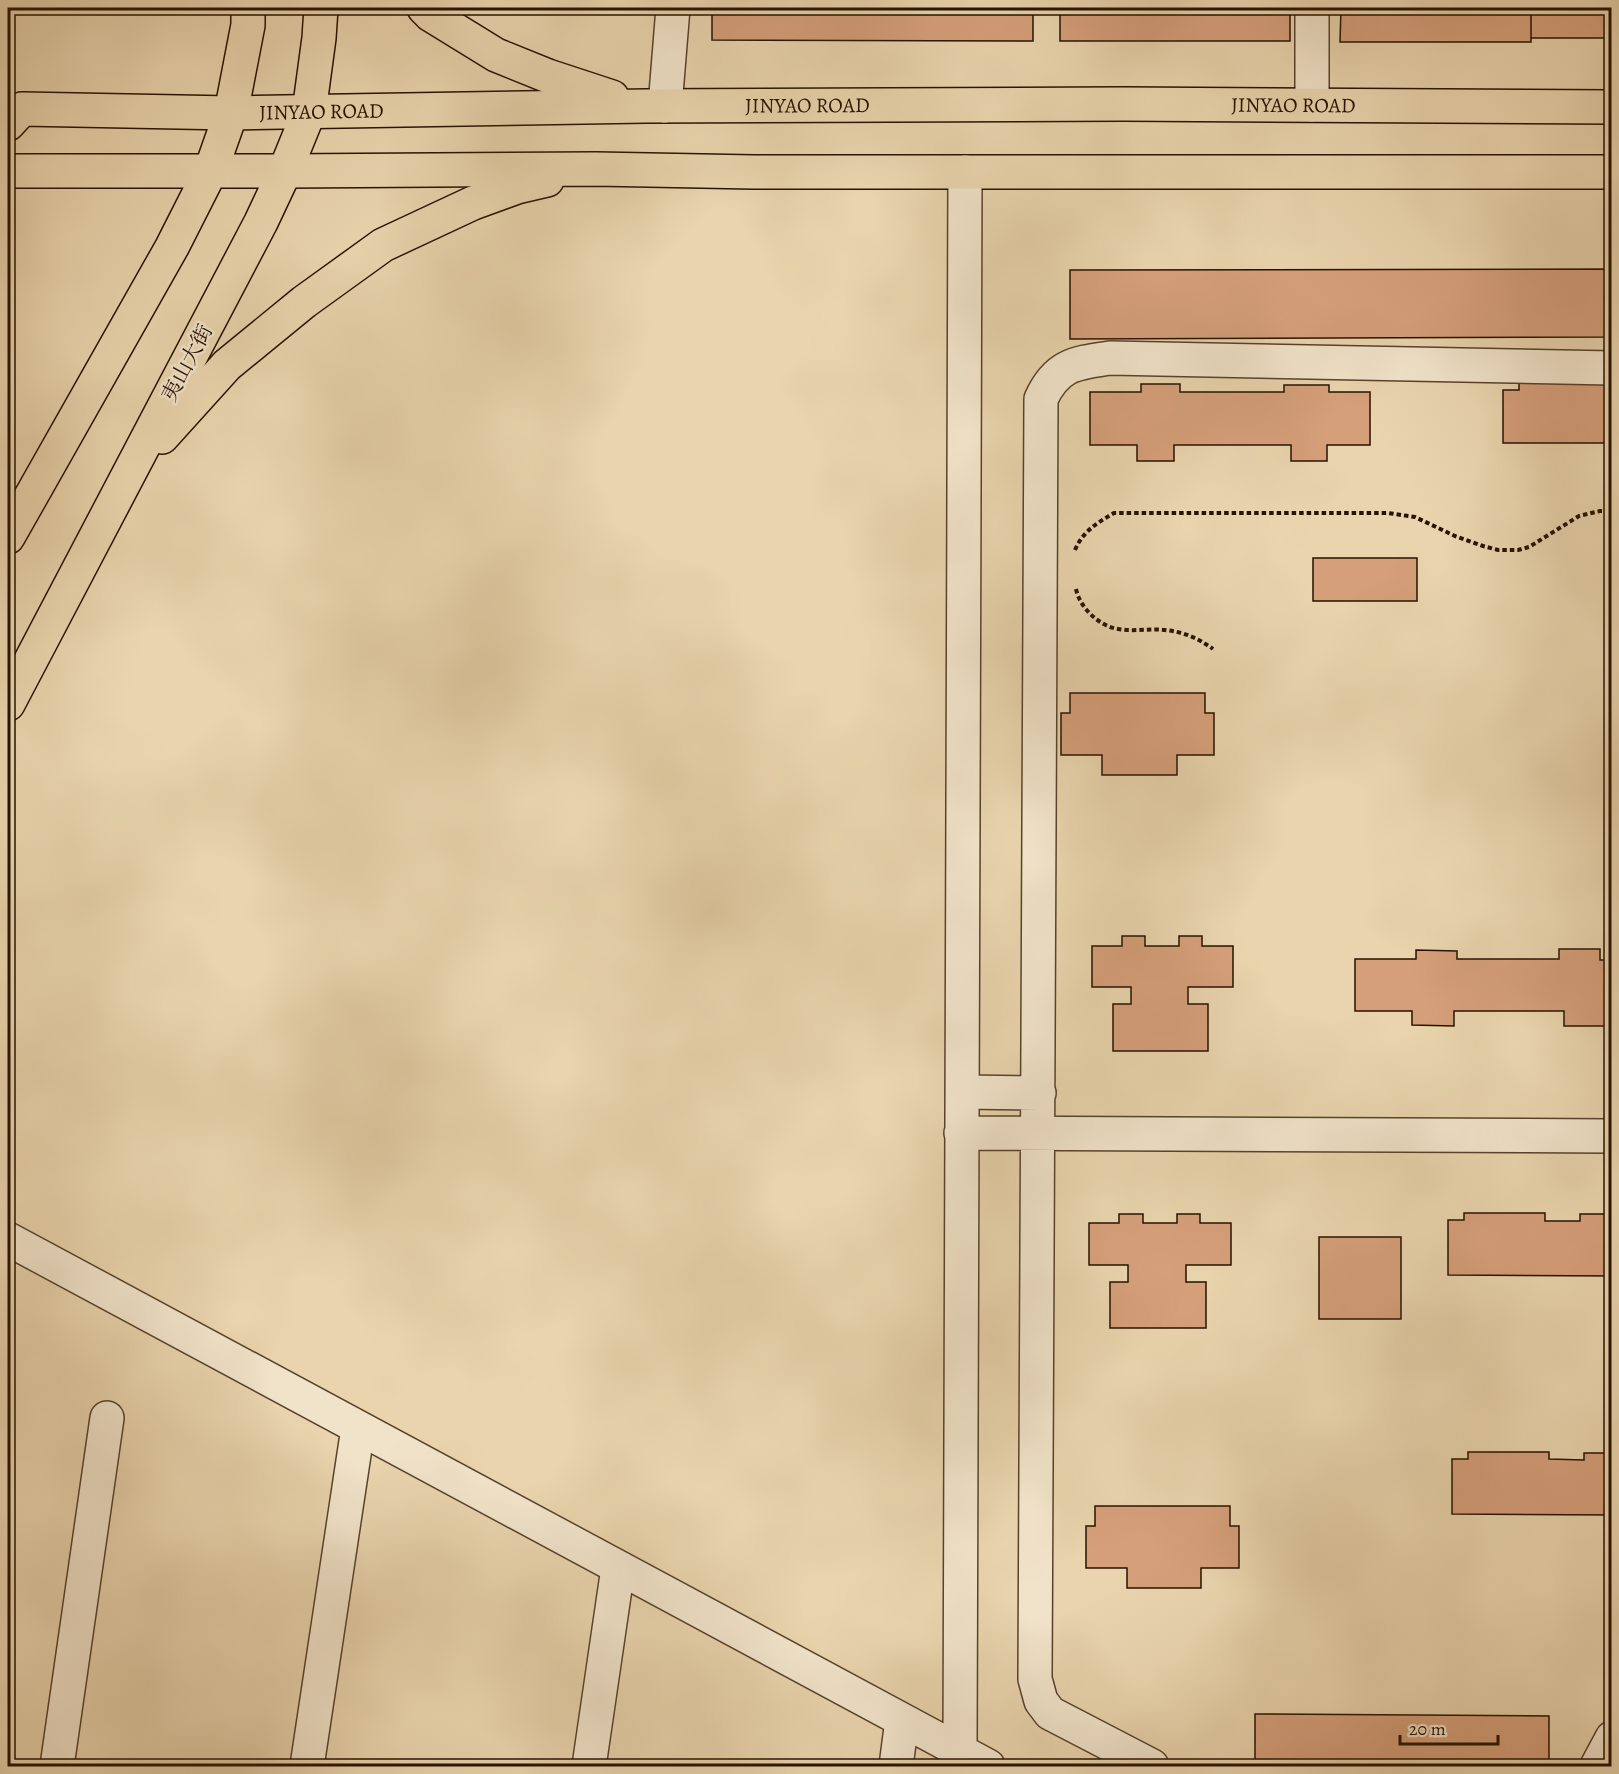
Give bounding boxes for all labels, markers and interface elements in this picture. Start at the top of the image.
street label: JINYAO ROAD [745,91,870,120]
street label: JINYAO ROAD [1231,91,1356,119]
street label: JINYAO ROAD [259,96,384,127]
street label: 夷山大街 [155,319,219,407]
scale bar [1400,1708,1498,1746]
text: 20 m [1409,1717,1446,1741]

